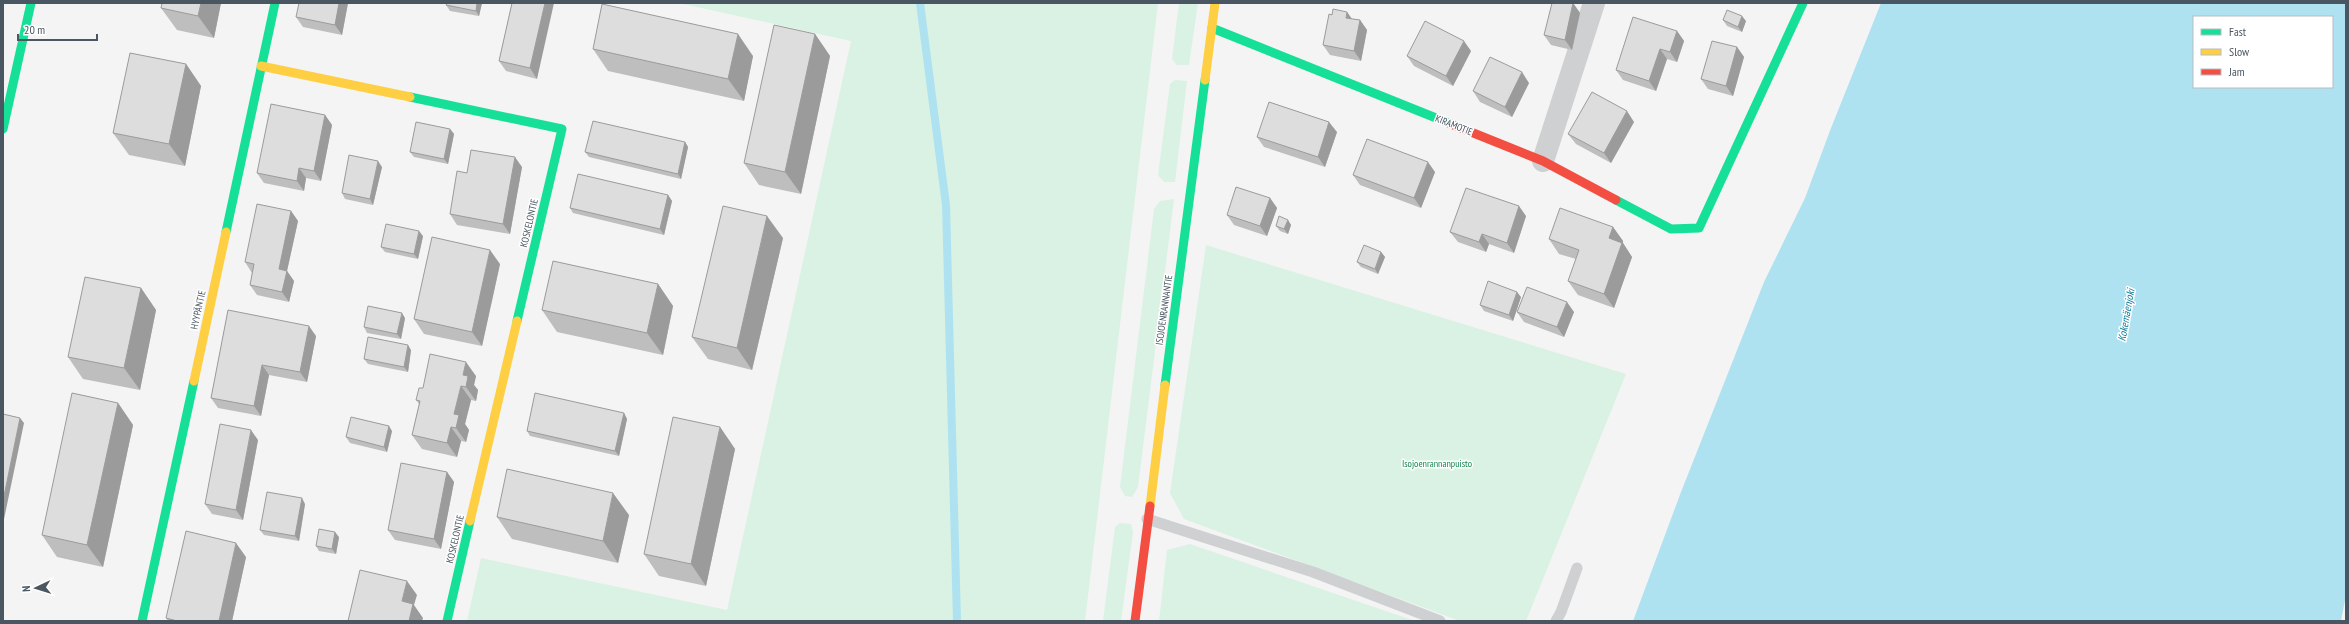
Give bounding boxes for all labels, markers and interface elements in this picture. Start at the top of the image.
scale bar [18,16,97,42]
legend [2193,16,2333,88]
text: 20 m [24,22,45,37]
text: Fast [2229,24,2247,39]
text: Slow [2229,44,2250,59]
text: Jam [2228,64,2245,79]
street label: KIRAMOTIE [1433,112,1475,138]
street label: KOSKELONTIE [517,198,541,248]
street label: ISOJOENRANNANTIE [1153,274,1175,346]
water label: Kokemäenjoki [2114,286,2138,342]
street label: HYYPÄNTIE [188,289,208,331]
park label: Isojoenrannanpuisto [1402,457,1472,470]
street label: KOSKELONTIE [443,514,467,564]
north arrow [16,568,56,608]
text: N [19,585,33,592]

